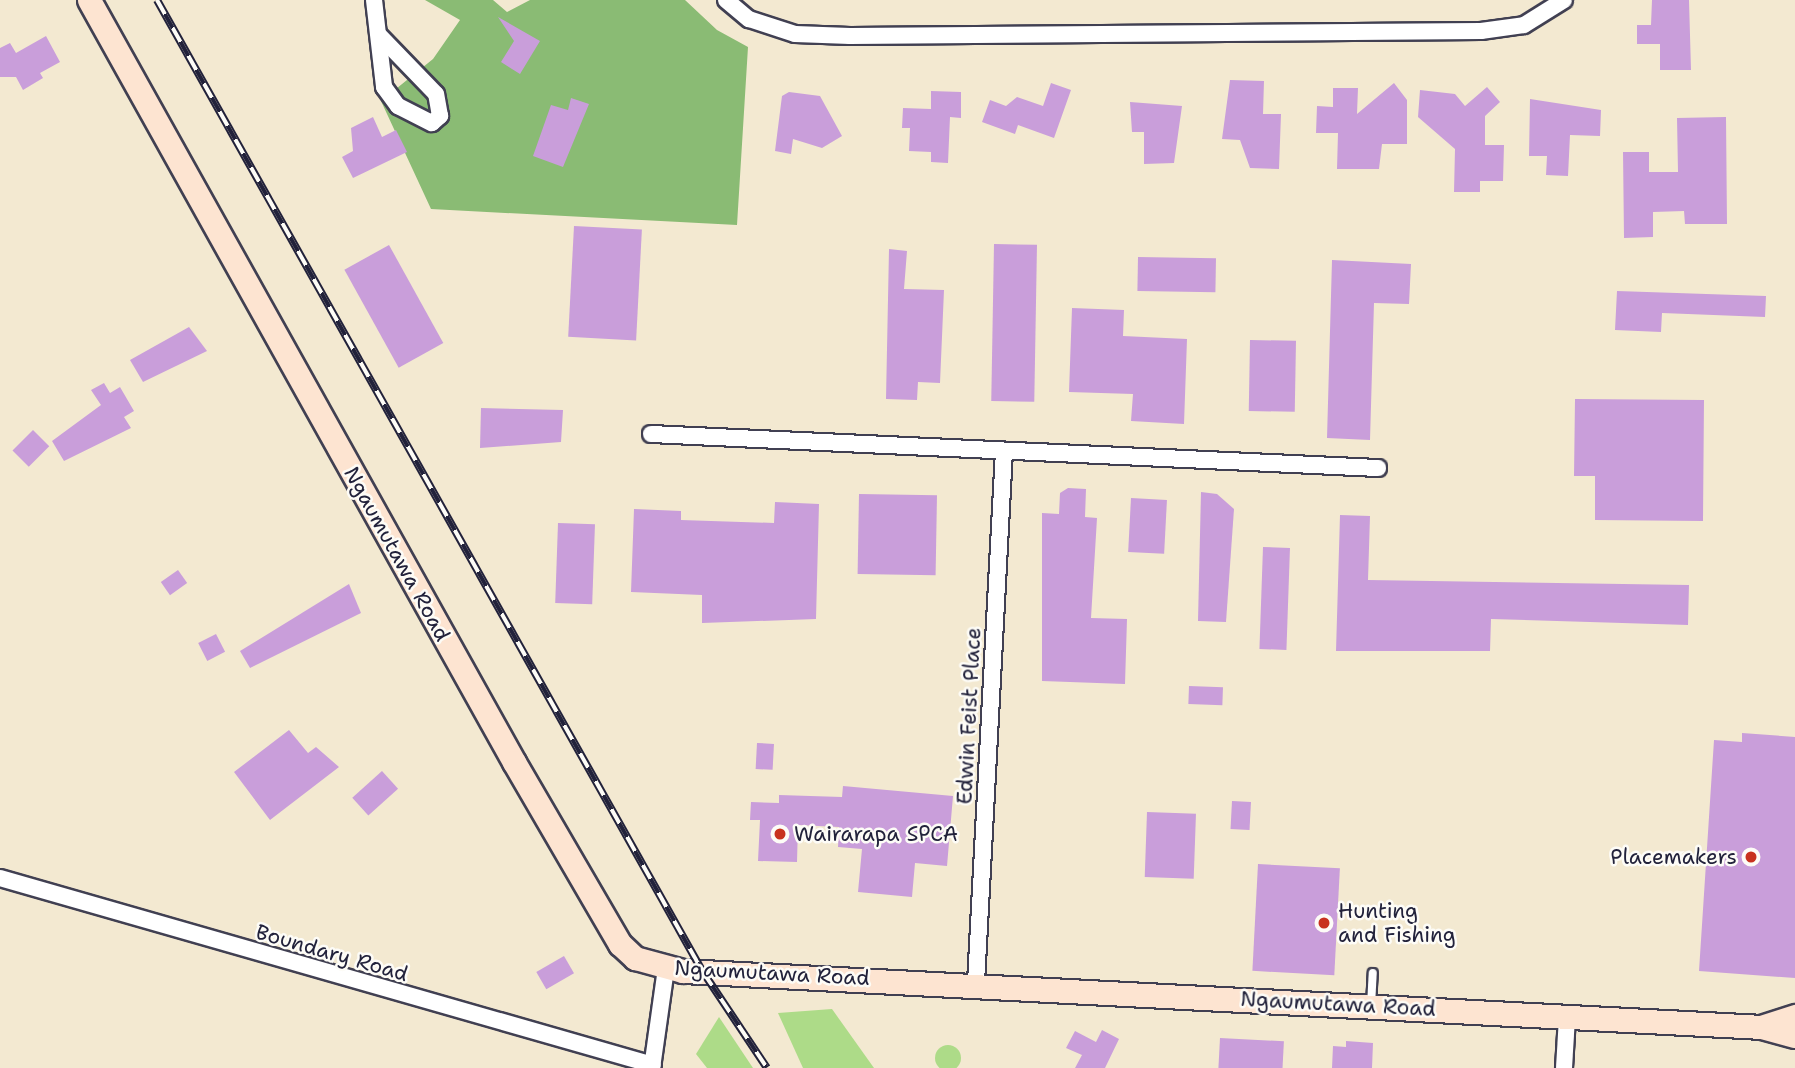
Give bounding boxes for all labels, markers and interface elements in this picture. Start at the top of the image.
street label: Ngaumutawa Road [339,462,455,646]
street label: Edwin Feist Place [952,627,986,805]
place label: Wairarapa SPCA [794,821,958,847]
marker: Wairarapa SPCA [772,826,788,842]
place label: Placemakers [1610,844,1737,870]
marker: Placemakers [1743,849,1759,865]
place label: Hunting and Fishing [1338,898,1456,948]
marker: Hunting and Fishing [1316,915,1332,931]
street label: Boundary Road [253,919,411,987]
street label: Ngaumutawa Road [674,955,870,991]
street label: Ngaumutawa Road [1240,986,1436,1022]

